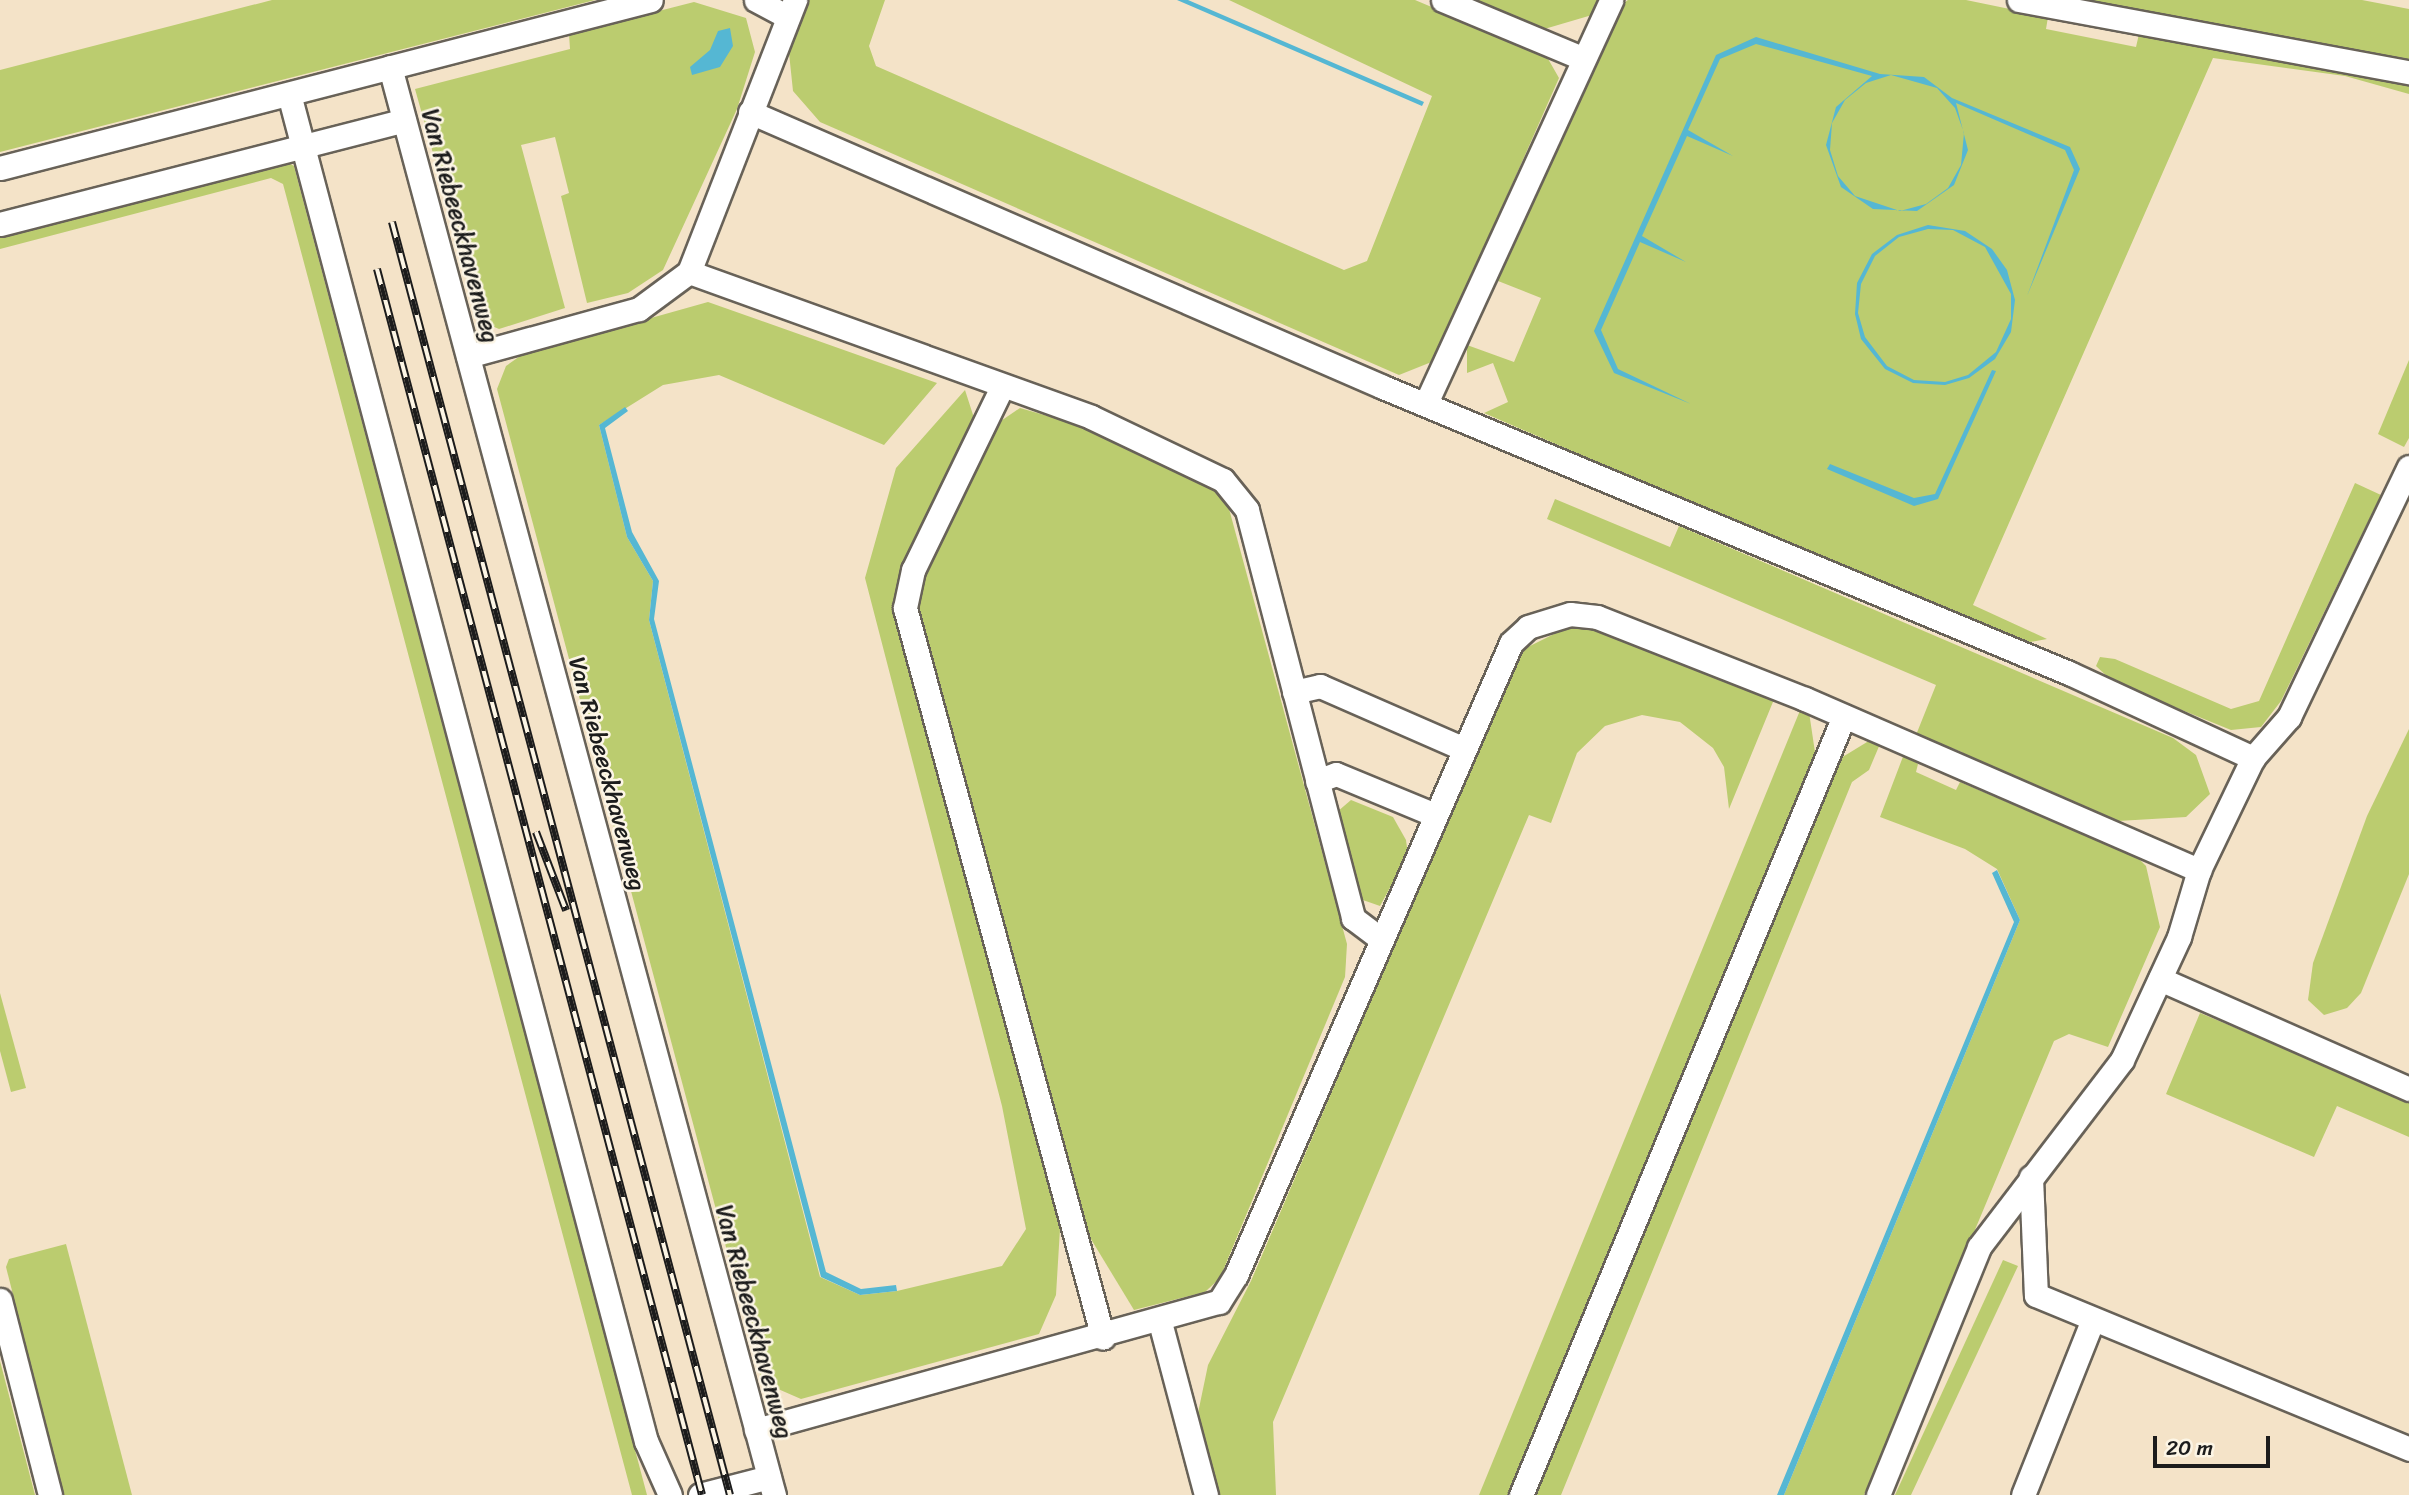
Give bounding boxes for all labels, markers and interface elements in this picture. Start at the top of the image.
street label: Van Riebeeckhavenweg [415,106,505,346]
street label: Van Riebeeckhavenweg [562,654,652,894]
street label: Van Riebeeckhavenweg [709,1202,799,1442]
scale bar [2157,1422,2274,1466]
text: 20 m [2166,1429,2213,1467]

